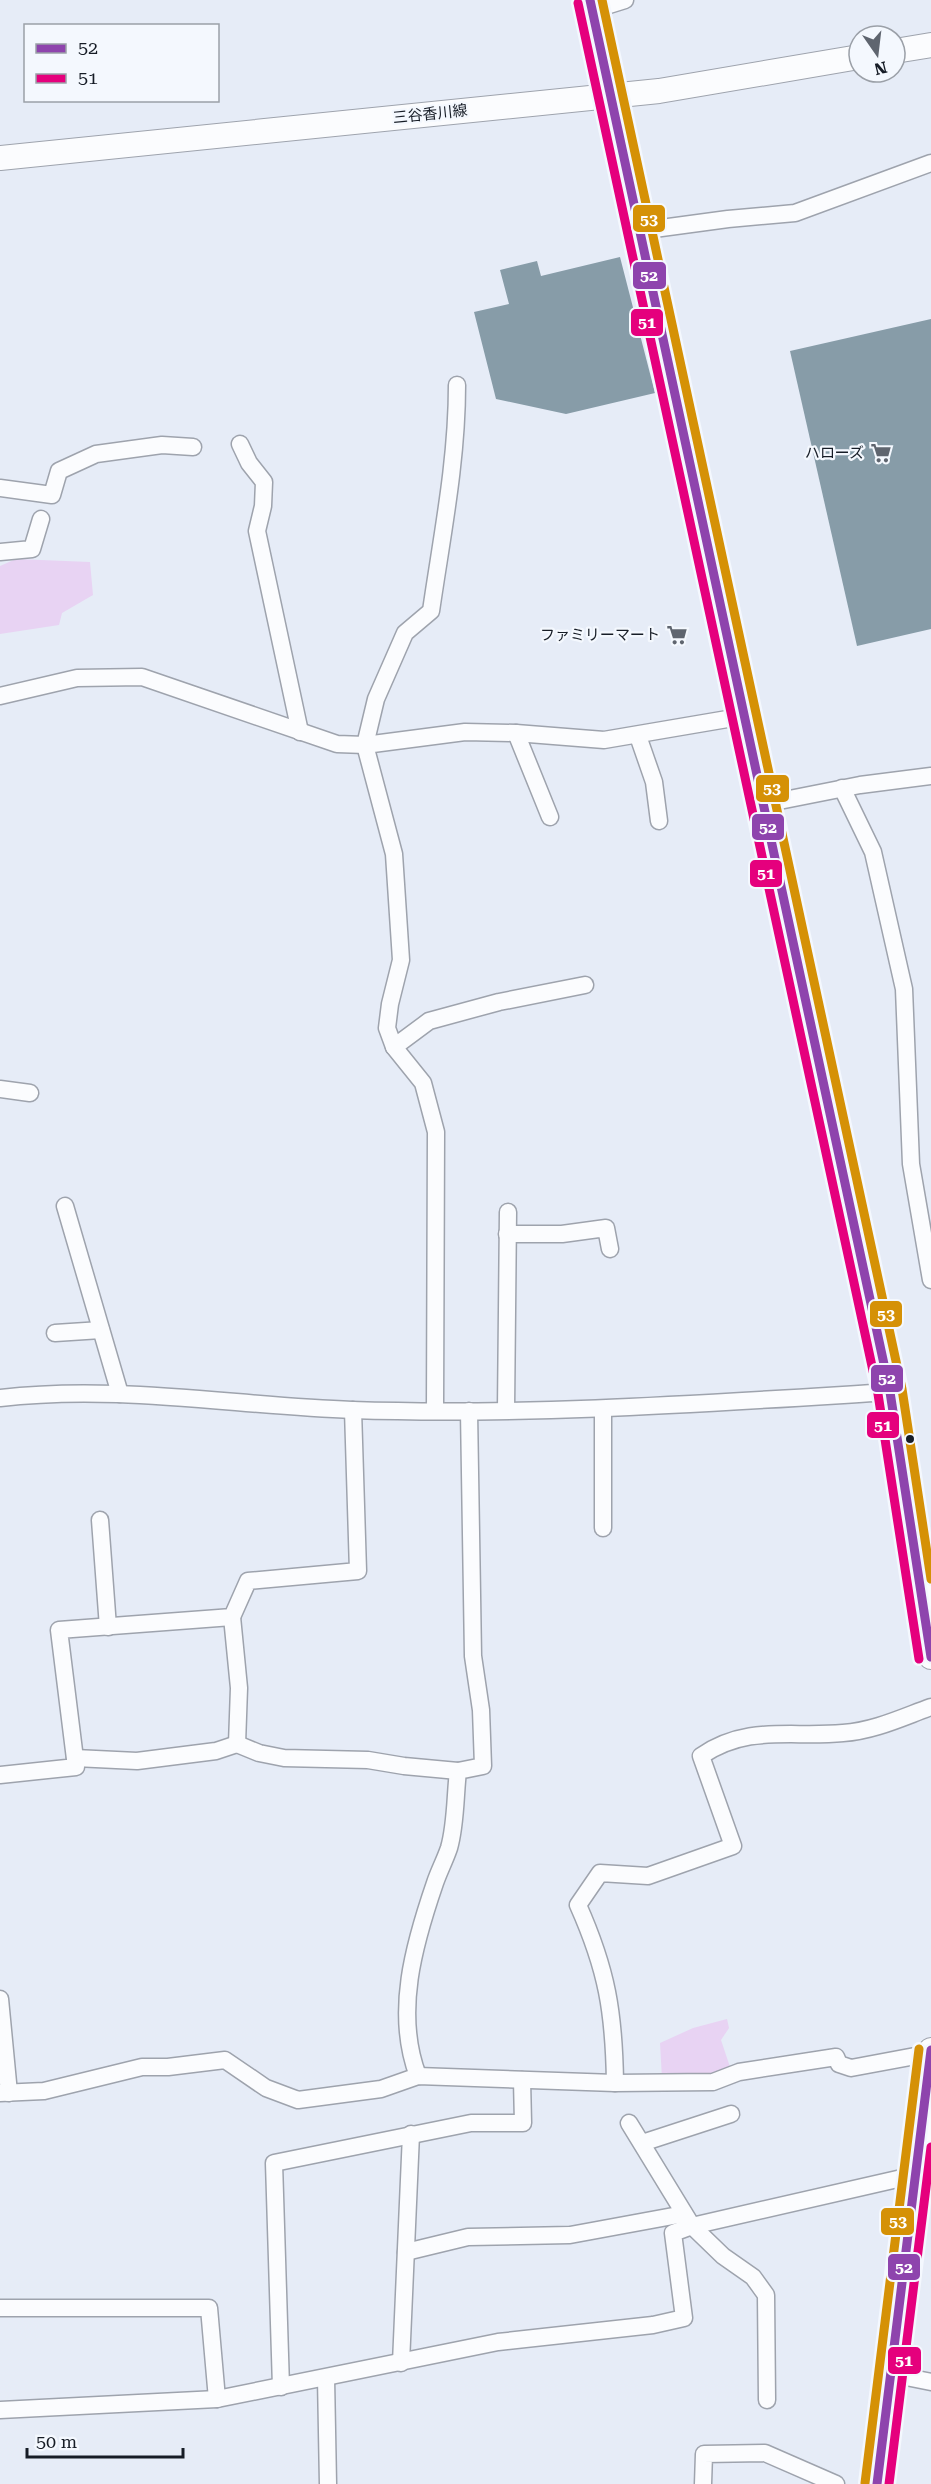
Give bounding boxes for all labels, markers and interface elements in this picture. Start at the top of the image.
legend [24,24,219,102]
north arrow [847,24,907,84]
text: 52 [78,37,98,58]
text: N [872,57,889,79]
text: 51 [78,67,98,88]
street label: 三谷香川線 [392,101,468,127]
line badge: 53 [632,204,666,233]
text: 53 [640,210,658,229]
line badge: 52 [632,261,667,290]
text: 52 [640,266,658,285]
line badge: 51 [630,308,664,337]
text: 51 [638,313,656,332]
supermarket icon: ハローズ [869,441,893,465]
place label: ハローズ [805,444,864,462]
supermarket icon: ファミリーマート [665,623,689,647]
place label: ファミリーマート [540,626,660,644]
line badge: 53 [755,774,790,803]
text: 53 [763,779,781,798]
line badge: 52 [751,813,785,841]
text: 52 [759,818,777,837]
line badge: 51 [749,859,783,888]
text: 51 [757,864,775,883]
line badge: 53 [869,1300,903,1328]
text: 53 [877,1305,895,1324]
line badge: 52 [870,1364,904,1393]
text: 52 [878,1369,896,1388]
line badge: 51 [866,1411,900,1439]
text: 51 [874,1416,892,1435]
unlabelled marker [904,1433,916,1445]
line badge: 53 [880,2207,915,2236]
text: 53 [889,2212,907,2231]
line badge: 52 [887,2253,921,2281]
text: 52 [895,2258,913,2277]
line badge: 51 [887,2346,922,2375]
text: 51 [895,2351,913,2370]
scale bar [27,2421,183,2459]
text: 50 m [36,2431,77,2452]

